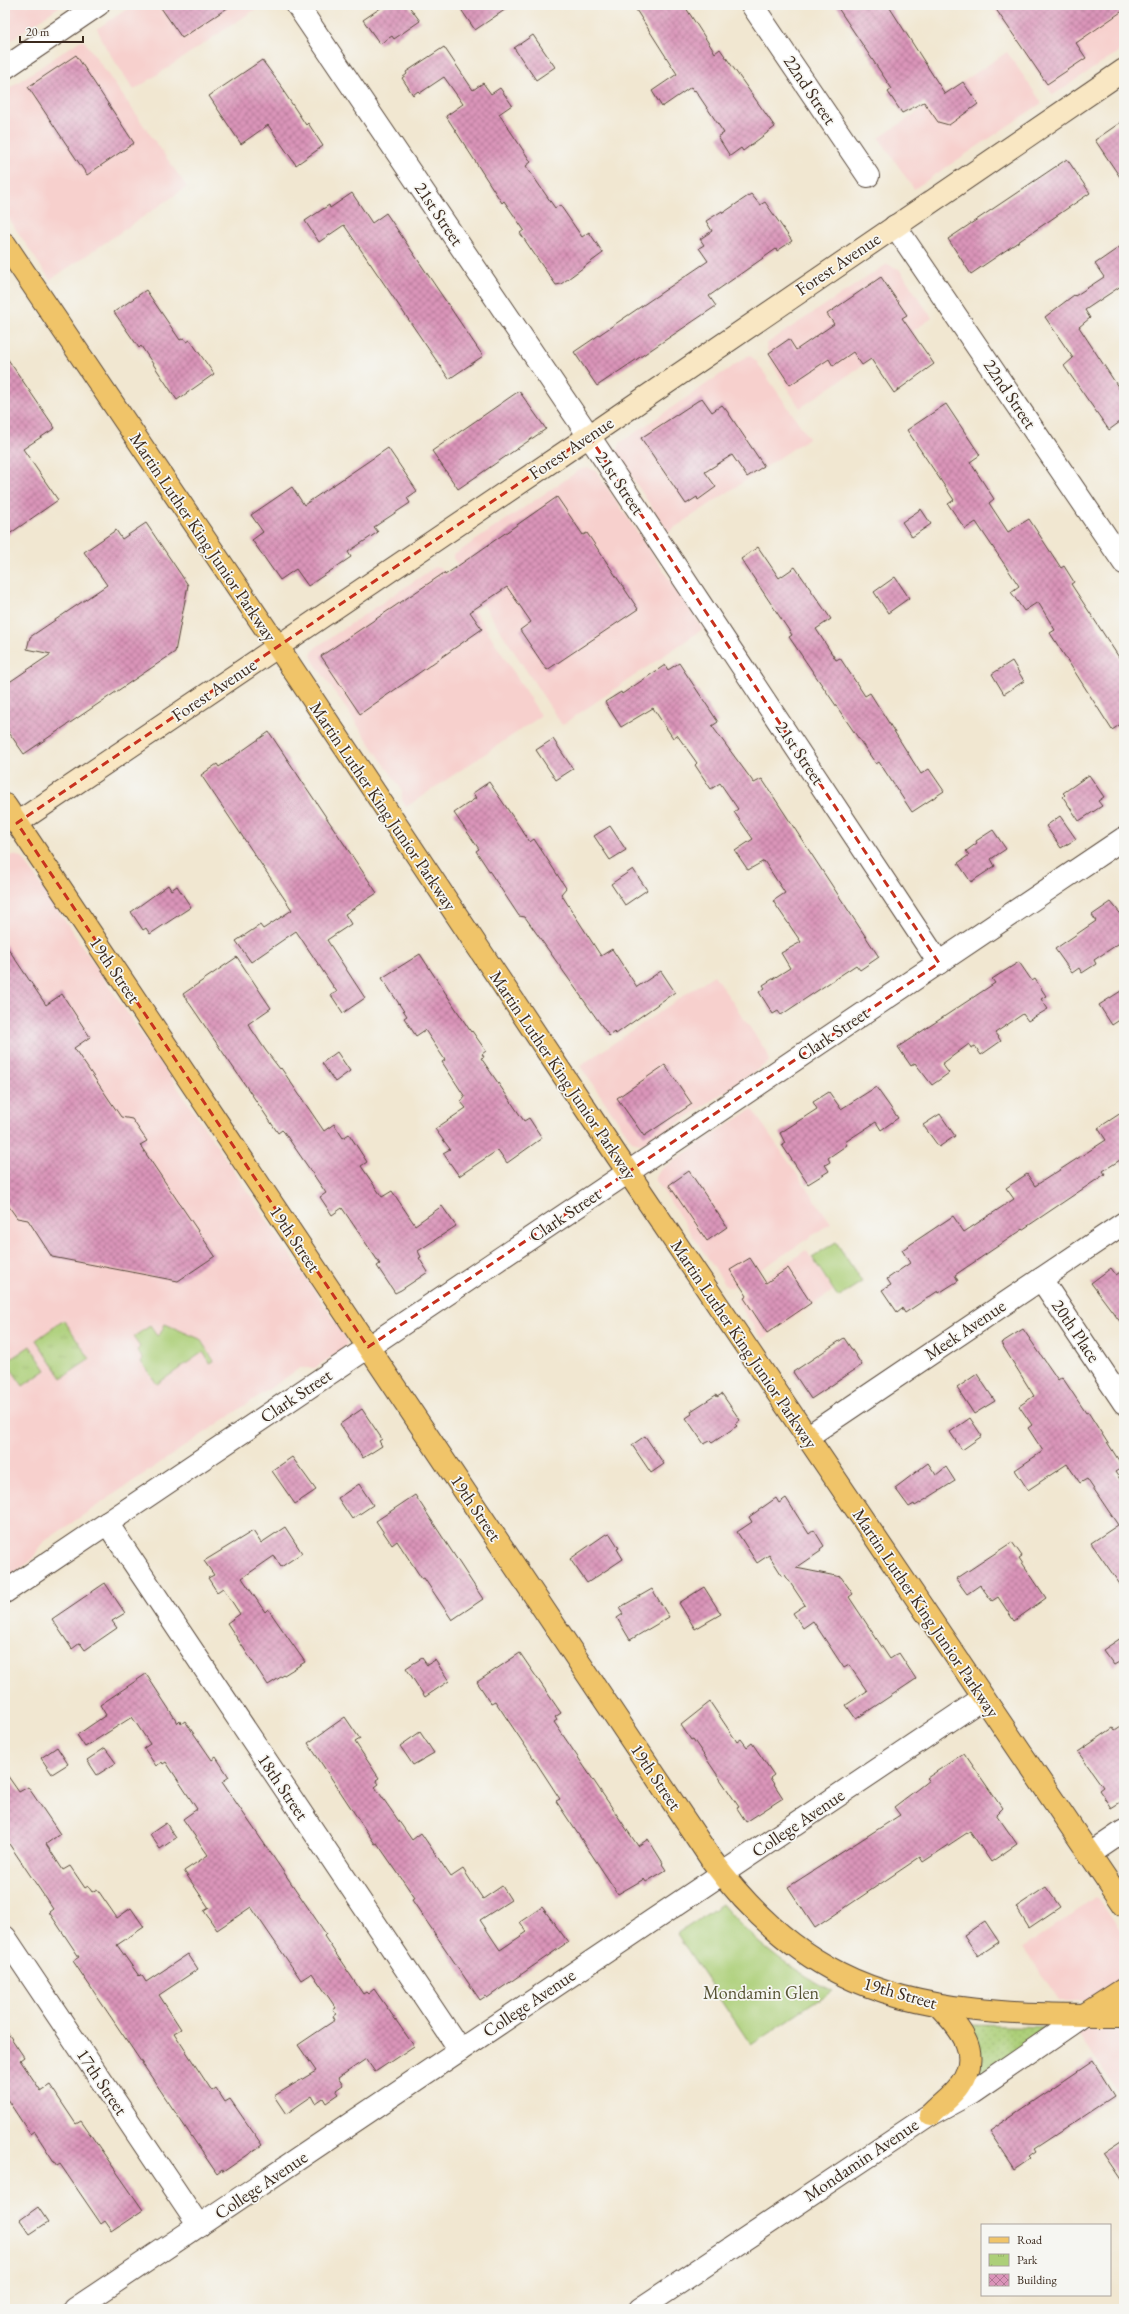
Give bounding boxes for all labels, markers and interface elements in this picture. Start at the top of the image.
scale bar [20,18,83,44]
text: 20 m [26,24,50,40]
street label: 22nd Street [779,51,842,129]
street label: 21st Street [410,177,469,250]
street label: Forest Avenue [791,227,885,300]
street label: 22nd Street [979,355,1042,433]
street label: Forest Avenue [524,411,618,484]
street label: Martin Luther King Junior Parkway [125,428,282,646]
street label: 21st Street [591,446,650,519]
street label: Forest Avenue [167,653,261,726]
street label: Martin Luther King Junior Parkway [305,697,462,915]
street label: 21st Street [771,716,830,789]
street label: 19th Street [85,932,146,1008]
street label: Martin Luther King Junior Parkway [485,966,642,1184]
street label: Clark Street [792,1001,873,1066]
street label: Clark Street [524,1182,605,1247]
street label: 19th Street [265,1201,326,1277]
street label: Martin Luther King Junior Parkway [666,1235,823,1453]
street label: Meek Avenue [920,1294,1010,1365]
street label: 20th Place [1047,1295,1106,1367]
street label: Clark Street [255,1363,336,1428]
street label: 19th Street [446,1470,507,1546]
street label: Martin Luther King Junior Parkway [848,1504,1005,1722]
street label: 19th Street [626,1739,687,1815]
street label: 18th Street [253,1749,314,1825]
street label: College Avenue [747,1783,849,1862]
street label: College Avenue [478,1963,580,2042]
street label: 19th Street [861,1971,940,2014]
park label: Mondamin Glen [703,1981,820,2004]
street label: 17th Street [72,2044,133,2120]
street label: Mondamin Avenue [799,2113,923,2207]
street label: College Avenue [210,2145,312,2224]
legend [981,2224,1111,2296]
text: Road [1017,2232,1043,2248]
text: Park [1017,2252,1038,2268]
text: Building [1017,2272,1058,2288]

